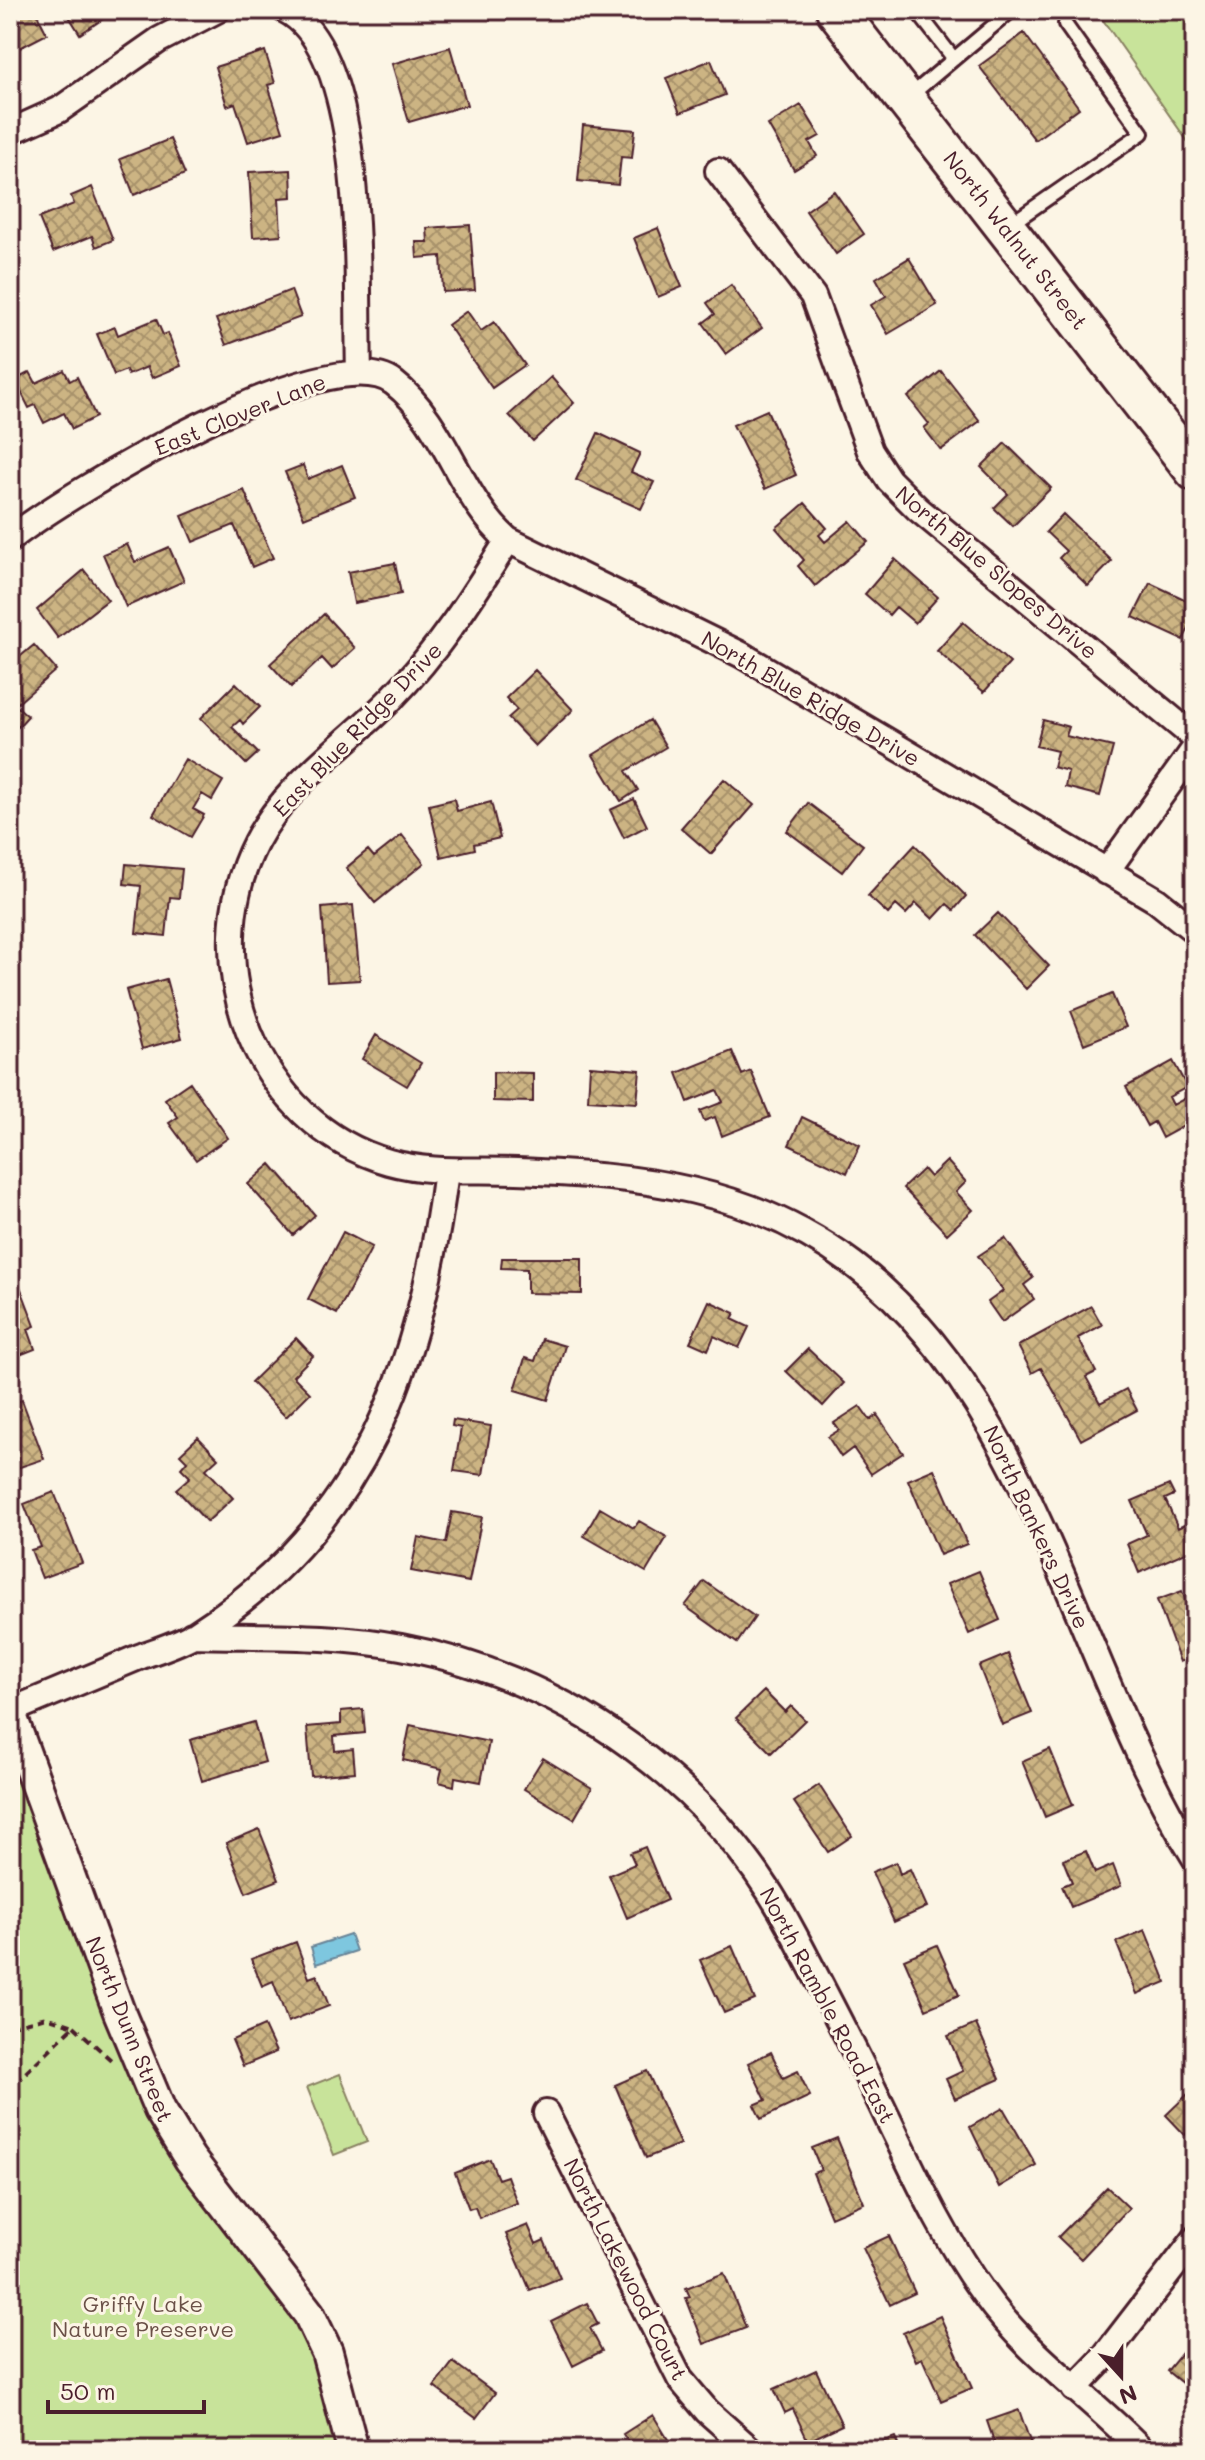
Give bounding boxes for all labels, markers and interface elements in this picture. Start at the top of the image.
street label: North Walnut Street [937,145,1095,335]
street label: East Clover Lane [150,366,330,462]
street label: North Blue Slopes Drive [890,479,1104,665]
street label: North Blue Ridge Drive [696,624,926,772]
street label: East Blue Ridge Drive [266,636,448,822]
street label: North Bankers Drive [977,1421,1097,1633]
street label: North Ramble Road East [753,1882,903,2128]
street label: North Dunn Street [79,1932,181,2126]
street label: North Lakewood Court [557,2153,695,2385]
park label: Griffy Lake Nature Preserve [52,2289,234,2343]
north arrow [1081,2336,1161,2416]
scale bar [48,2364,204,2414]
text: 50 m [60,2375,116,2406]
text: N [1115,2379,1141,2412]

